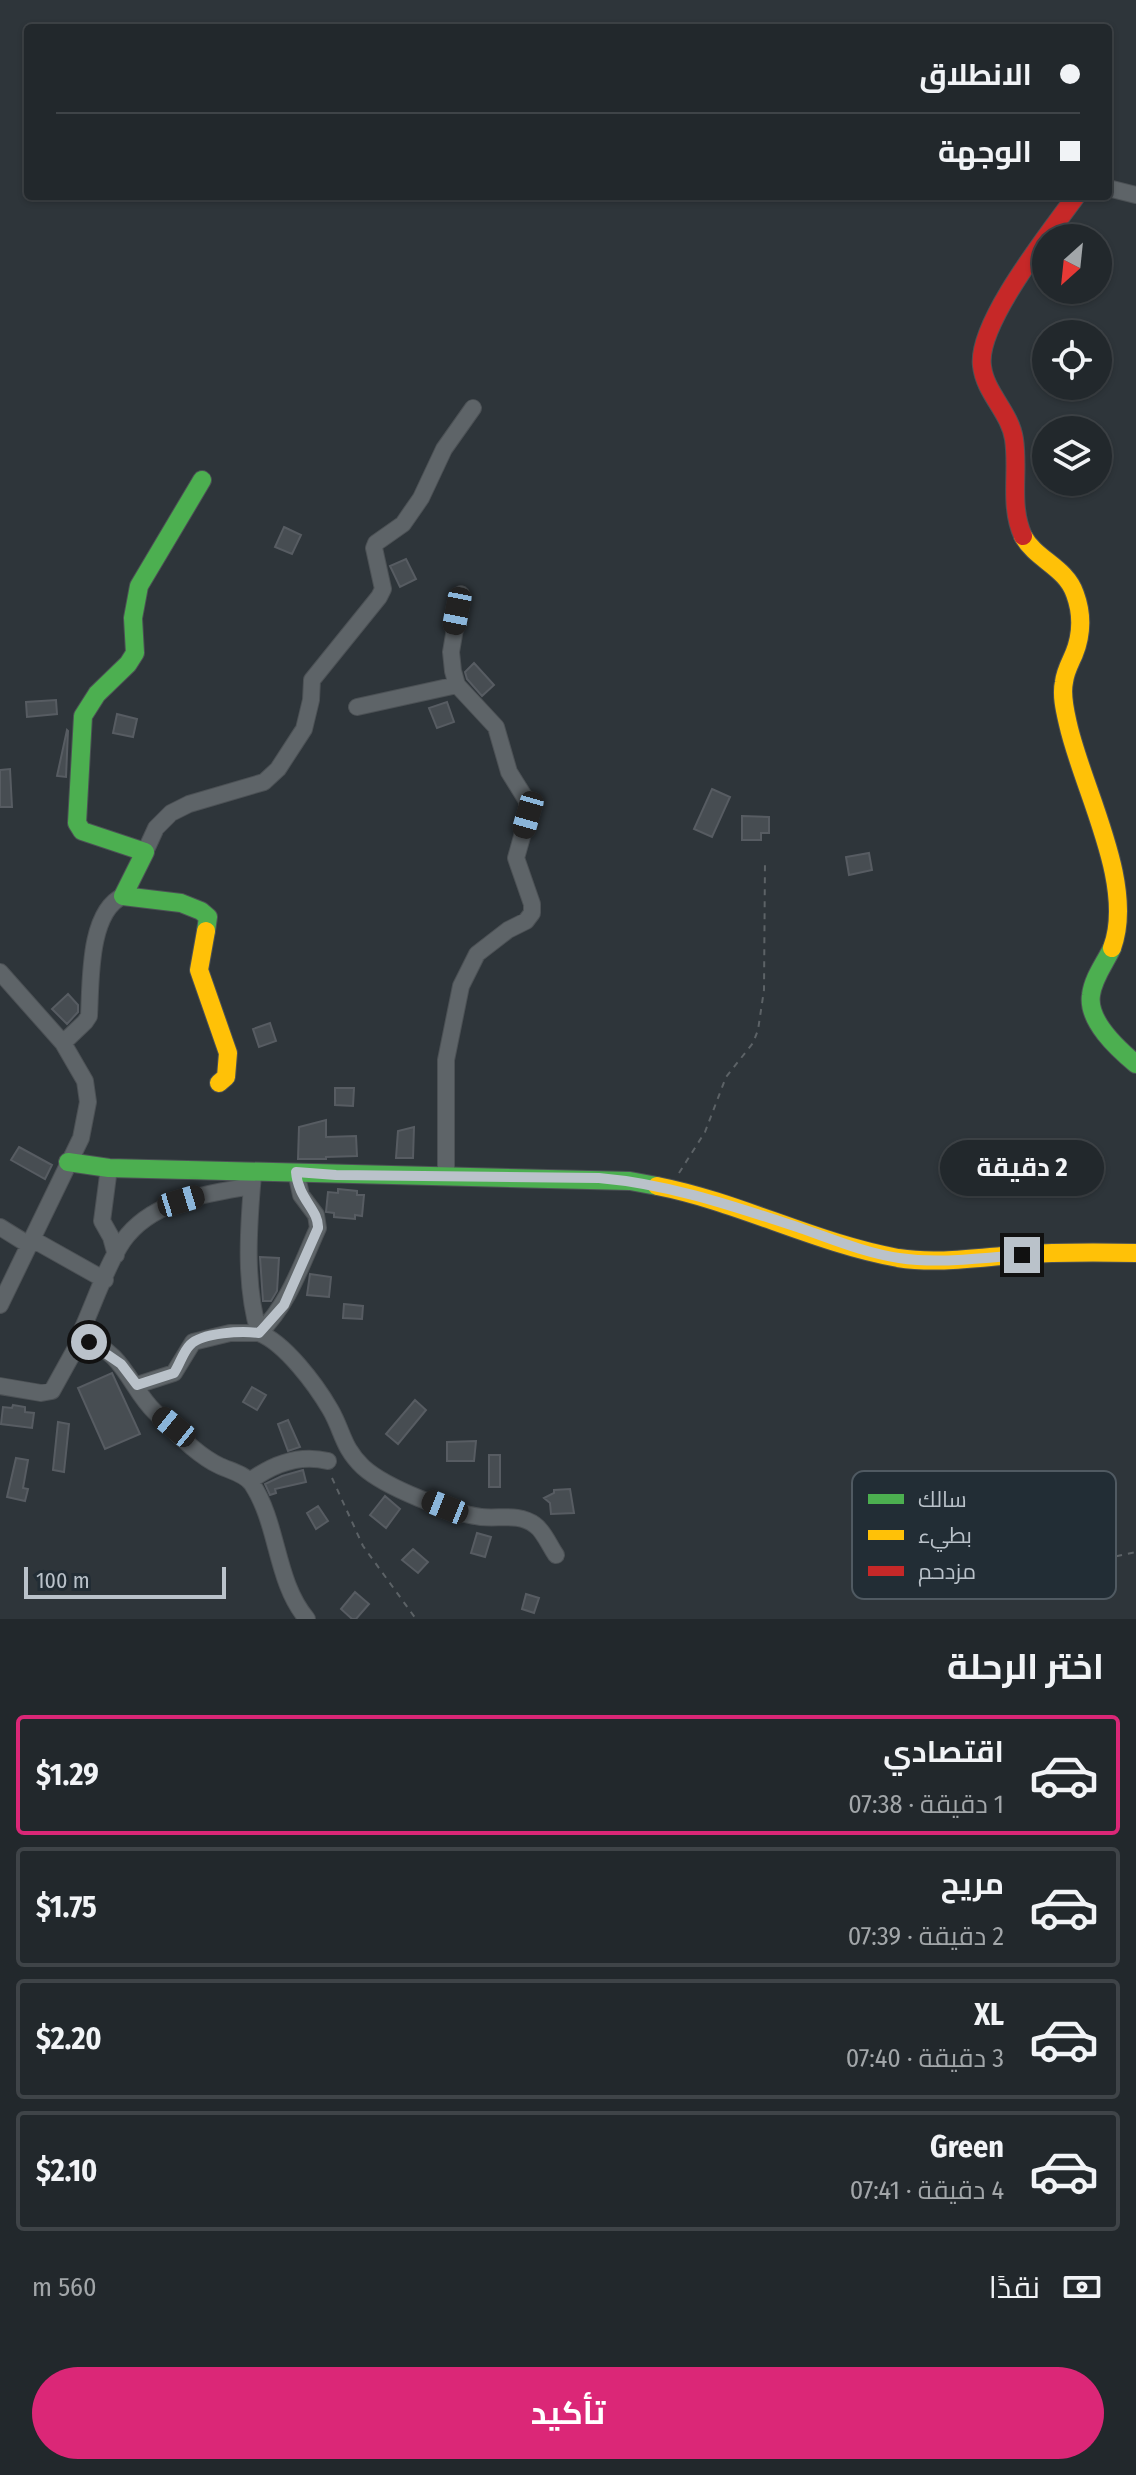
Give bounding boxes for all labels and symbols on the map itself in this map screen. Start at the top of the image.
north arrow [1032,224,1112,304]
car [441,585,473,637]
car [510,789,546,841]
callout: 2 دقيقة [940,1139,1104,1195]
car [155,1183,207,1219]
route end [1004,1237,1040,1273]
route start [71,1324,107,1360]
car [148,1403,200,1451]
legend [852,1471,1116,1599]
text: سالك [918,1486,967,1513]
car [418,1487,472,1527]
text: بطيء [918,1522,972,1552]
text: مزدحم [918,1558,976,1587]
scale bar [24,1563,226,1599]

